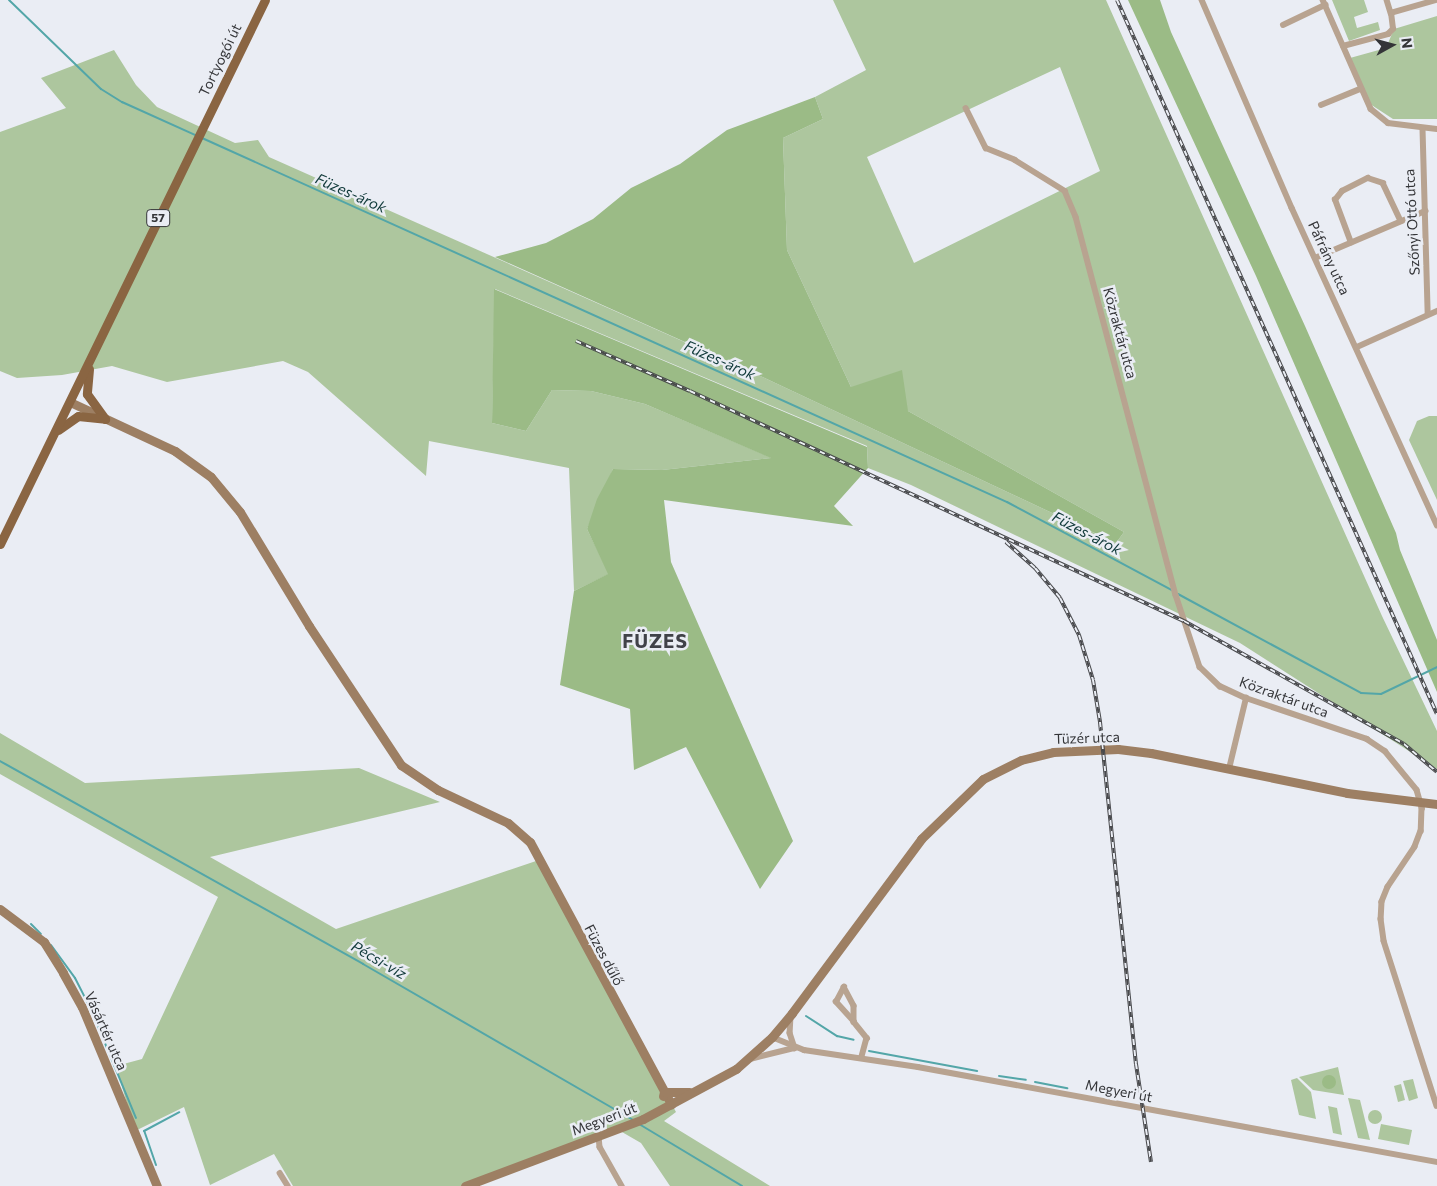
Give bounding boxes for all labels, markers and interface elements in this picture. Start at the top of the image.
north arrow [1367,20,1417,70]
street label: Tortyogói út [195,21,245,99]
text: N [1398,37,1416,49]
street label: Szőnyi Ottó utca [1401,168,1423,276]
water label: Füzes-árok [313,169,389,217]
road number: 57 [146,208,170,228]
street label: Páfrány utca [1305,218,1353,298]
street label: Közraktár utca [1100,286,1140,380]
water label: Füzes-árok [682,336,758,384]
water label: Füzes-árok [1049,507,1125,559]
district label: FÜZES [622,630,688,652]
street label: Közraktár utca [1237,673,1331,721]
street label: Tüzér utca [1054,728,1120,748]
street label: Füzes dűlő [581,922,627,988]
water label: Pécsi-víz [348,937,410,983]
street label: Vásártér utca [81,989,131,1073]
street label: Megyeri út [1084,1076,1154,1106]
street label: Megyeri út [569,1099,639,1139]

